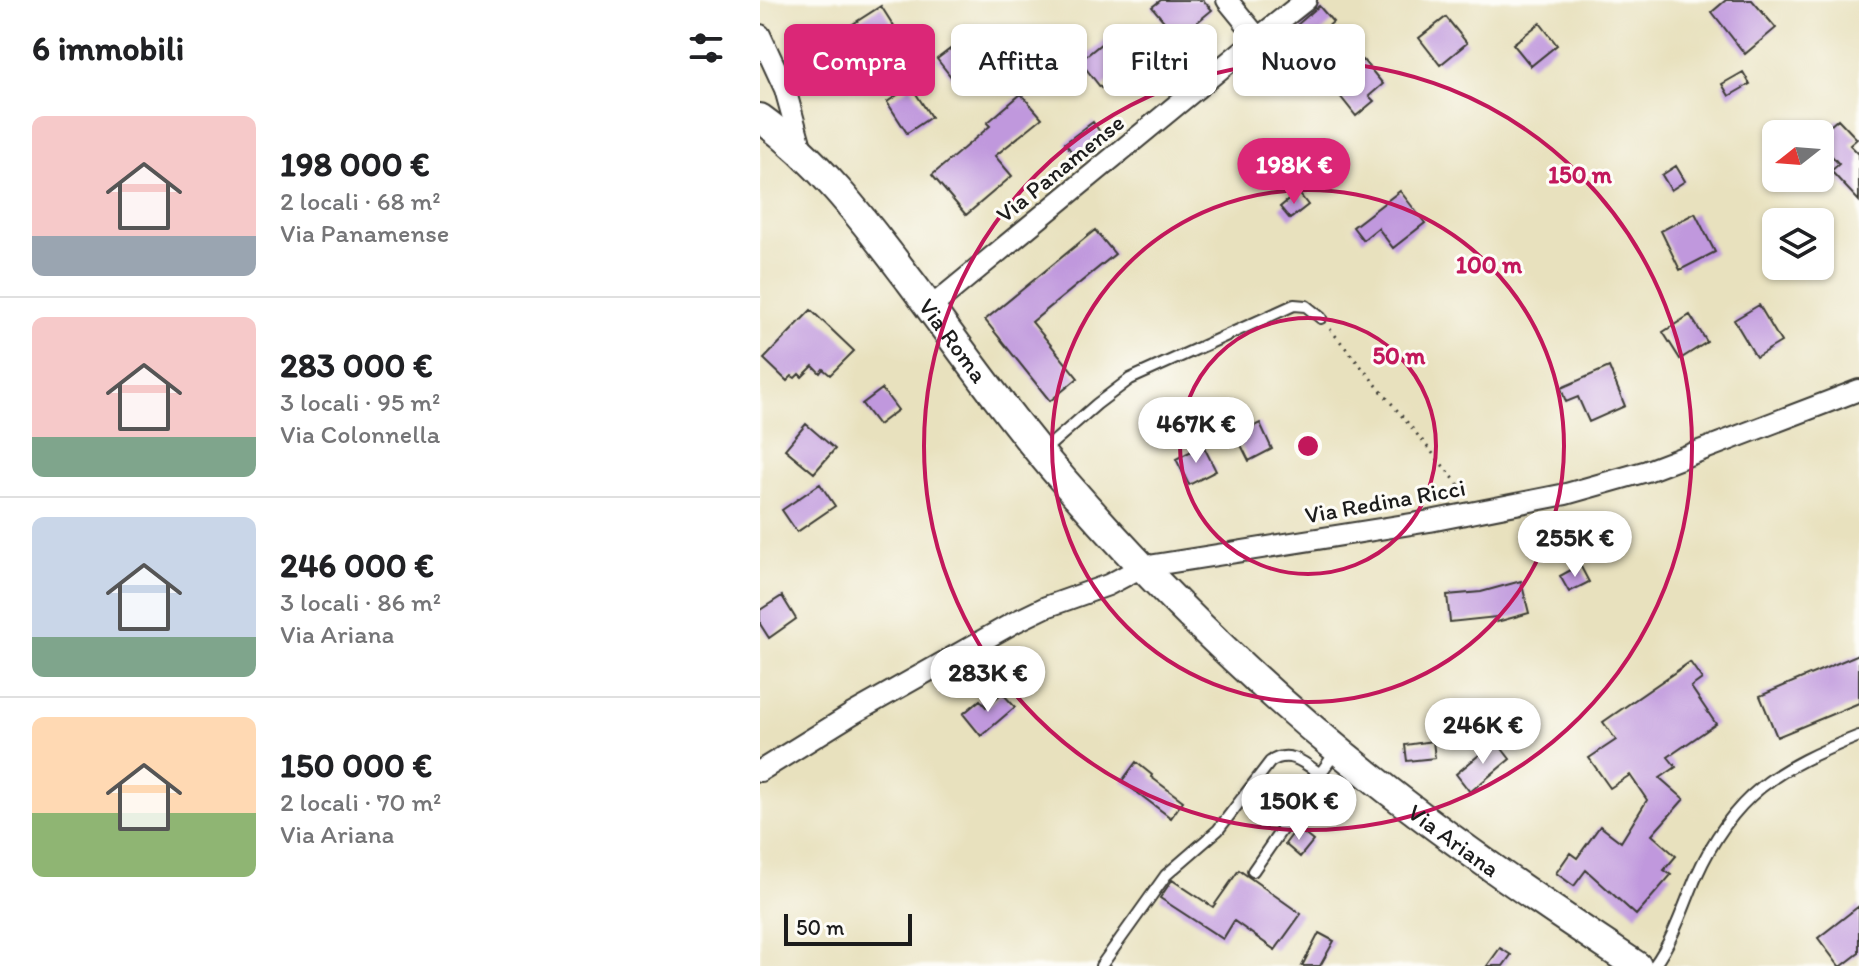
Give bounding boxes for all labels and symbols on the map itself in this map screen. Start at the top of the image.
street label: Via Panamense [990,108,1130,228]
north arrow [1762,120,1834,192]
pin: 198K € [1229,138,1359,206]
text: 150 m [1548,160,1613,189]
text: 100 m [1456,250,1523,279]
street label: Via Roma [913,292,995,388]
text: 50 m [1373,341,1426,370]
pin: 467K € [1131,397,1261,465]
centre of rings [1294,432,1322,460]
street label: Via Redina Ricci [1302,473,1468,529]
pin: 255K € [1510,511,1640,579]
pin: 283K € [923,646,1053,714]
pin: 246K € [1418,698,1548,766]
pin: 150K € [1234,774,1364,842]
street label: Via Ariana [1403,797,1505,883]
scale bar [784,910,912,946]

